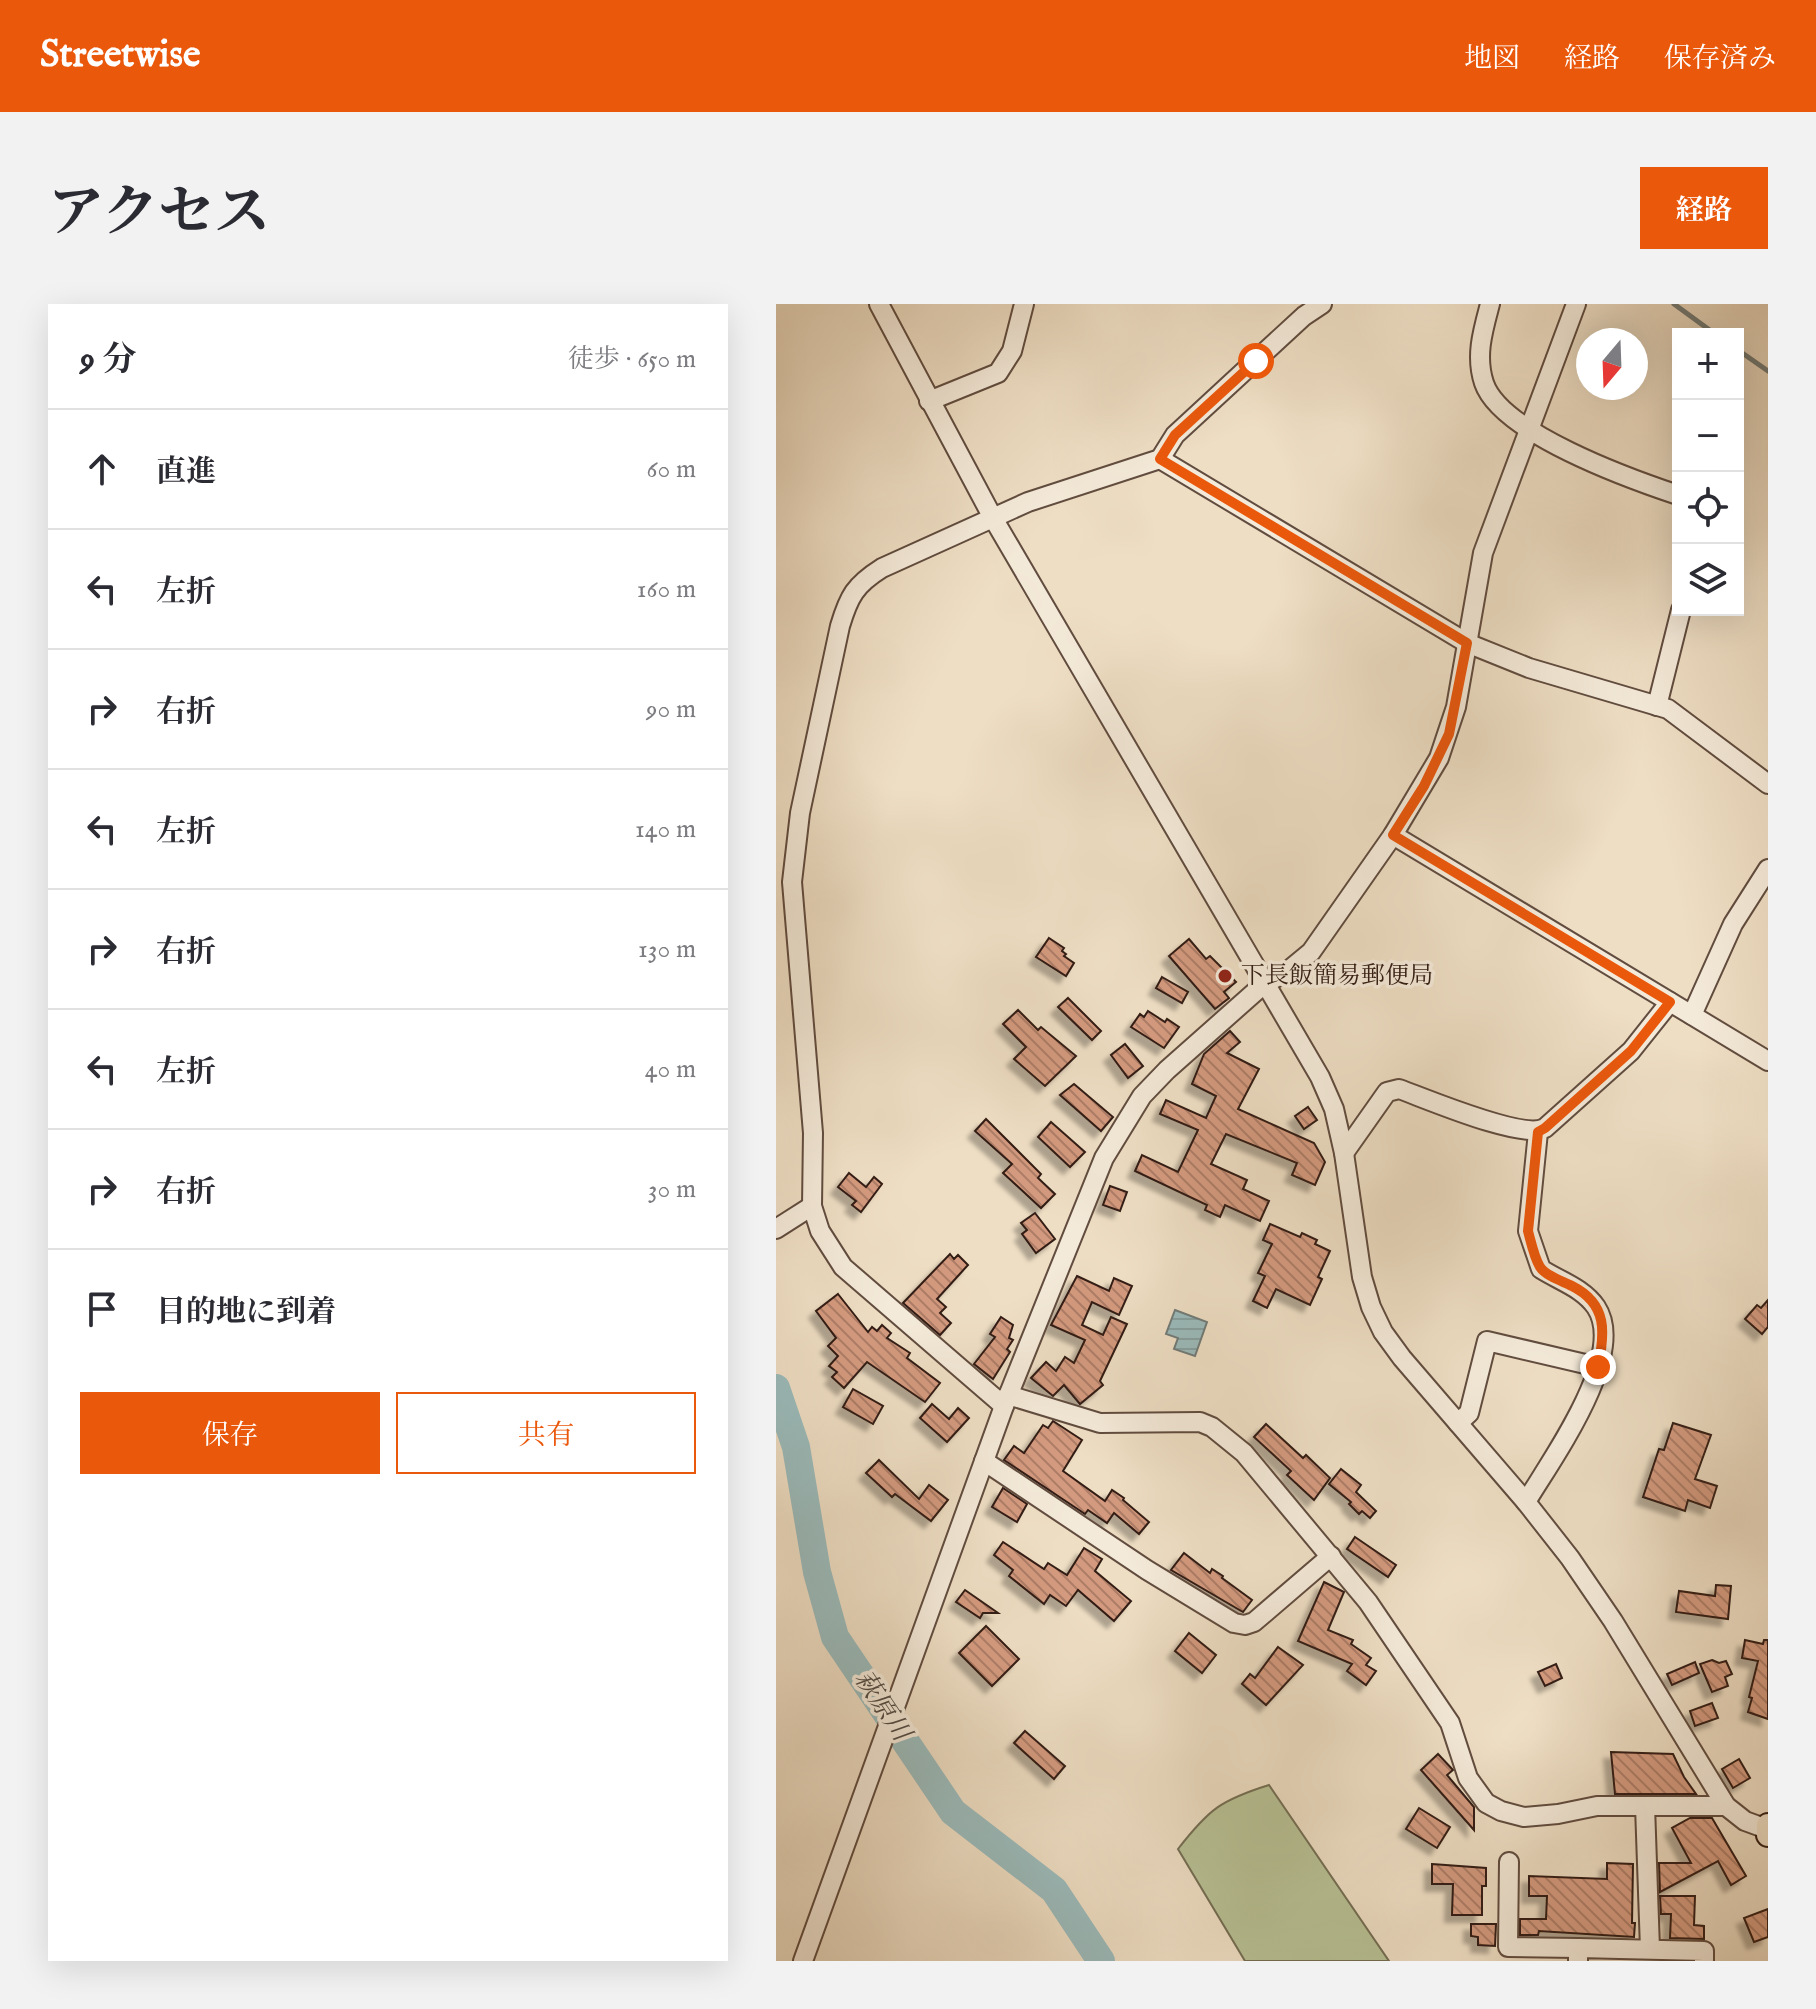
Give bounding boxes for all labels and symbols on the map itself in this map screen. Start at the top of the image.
north arrow [1576,328,1648,400]
route start [1238,343,1274,379]
place label: 下長飯簡易郵便局 [1241,961,1433,992]
marker: 下長飯簡易郵便局 [1216,967,1234,985]
route end [1580,1349,1616,1385]
water label: 萩原川 [847,1664,919,1750]

